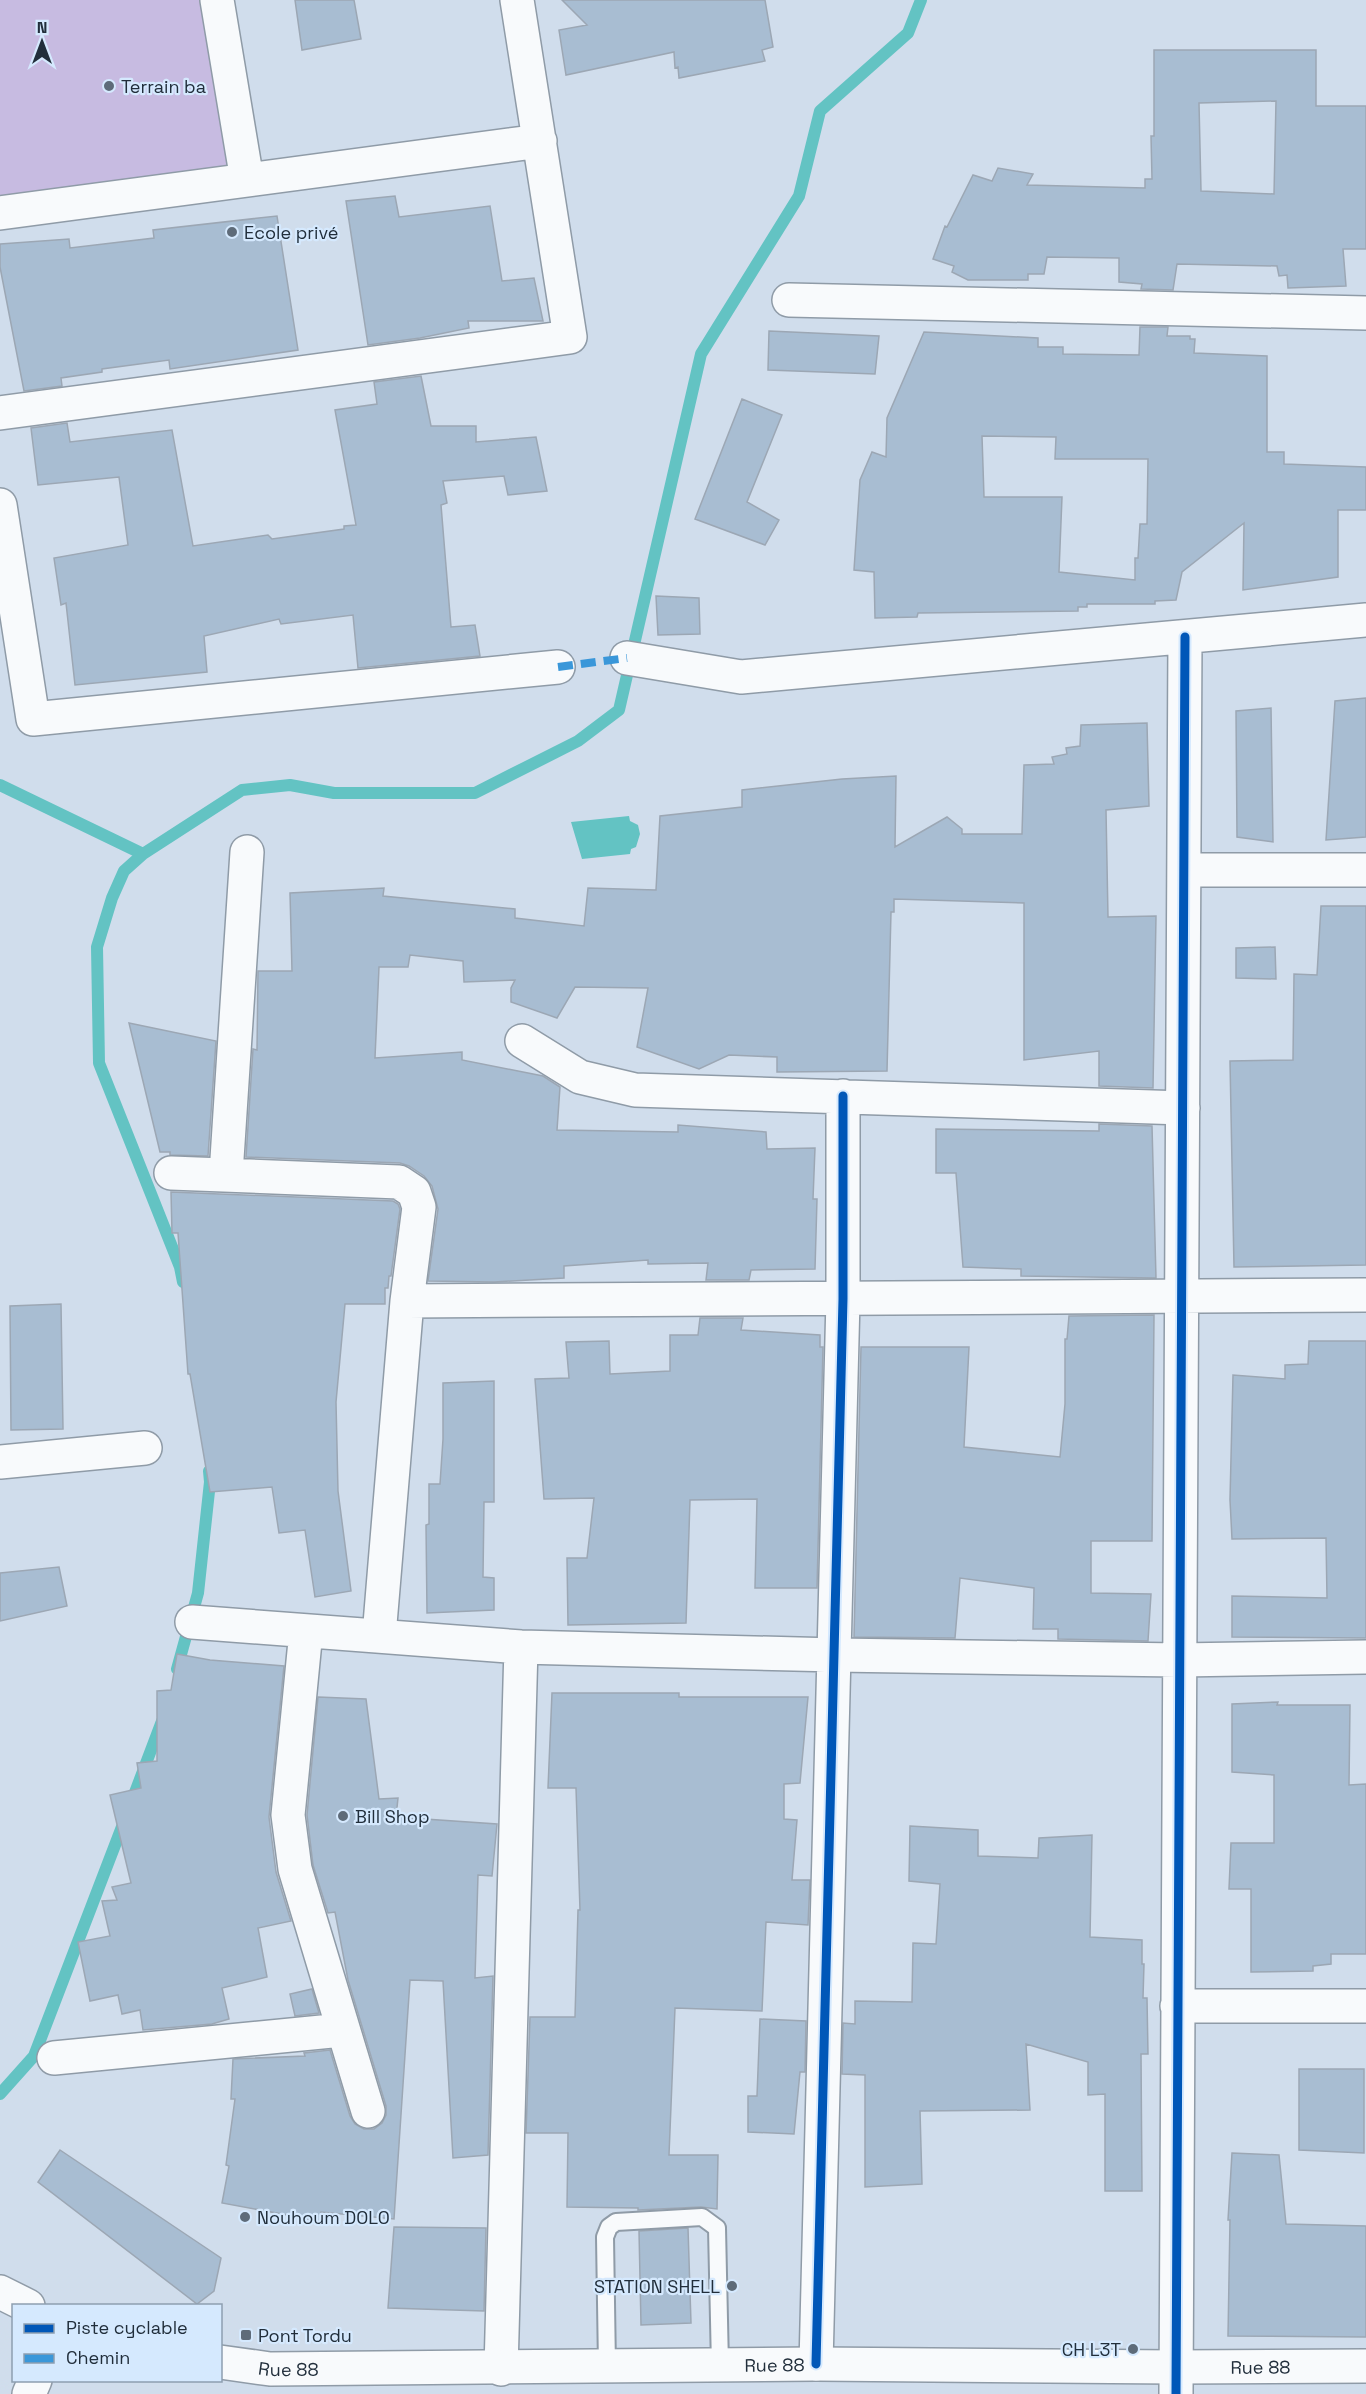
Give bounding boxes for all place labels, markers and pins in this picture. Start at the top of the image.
place label: Terrain ba [121,75,206,98]
marker: Terrain ba [102,79,116,93]
place label: Ecole privé [244,221,339,244]
marker: Ecole privé [225,225,239,239]
place label: Bill Shop [355,1805,430,1828]
marker: Bill Shop [336,1809,350,1823]
place label: Nouhoum DOLO [257,2206,390,2229]
marker: Nouhoum DOLO [238,2210,252,2224]
place label: STATION SHELL [594,2275,720,2298]
marker: STATION SHELL [725,2279,739,2293]
place label: Pont Tordu [258,2324,352,2347]
marker: Pont Tordu [239,2328,253,2342]
place label: CH L3T [1062,2338,1121,2361]
marker: CH L3T [1126,2342,1140,2356]

